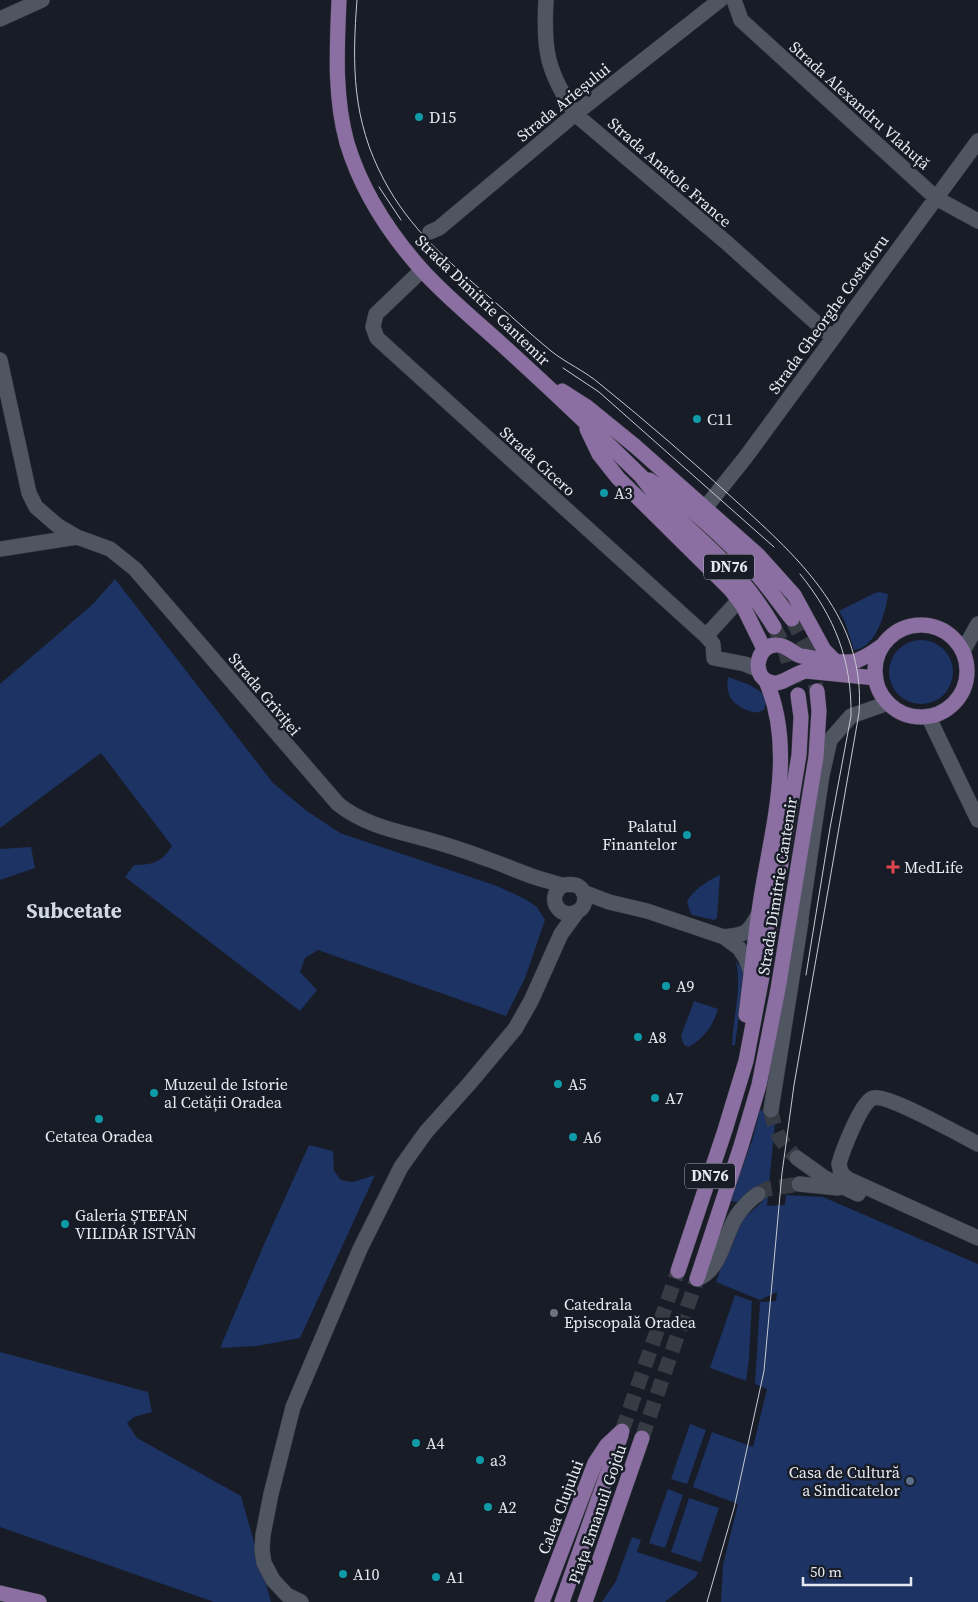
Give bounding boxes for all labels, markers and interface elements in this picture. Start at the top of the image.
street label: Strada Alexandru Vlahuță [785,36,936,175]
street label: Strada Arieșului [512,57,614,146]
place label: D15 [429,106,456,128]
marker: D15 [413,111,425,123]
street label: Strada Anatole France [604,112,736,232]
street label: Strada Dimitrie Cantemir [411,230,555,371]
street label: Strada Gheorghe Costaforu [763,230,893,398]
place label: C11 [707,408,733,430]
marker: C11 [691,413,703,425]
street label: Strada Cicero [495,421,581,501]
place label: A3 [614,482,633,504]
marker: A3 [598,487,610,499]
road number: DN76 [704,554,754,580]
street label: Strada Griviței [224,648,306,740]
street label: Strada Dimitrie Cantemir [752,795,802,977]
place label: Palatul Finantelor [602,815,677,855]
marker: Palatul Finantelor [681,829,693,841]
place label: MedLife [904,856,963,878]
marker: MedLife [886,860,900,874]
district label: Subcetate [26,896,122,925]
place label: A9 [676,975,695,997]
marker: A9 [660,980,672,992]
place label: A8 [648,1026,667,1048]
marker: A8 [632,1031,644,1043]
place label: Muzeul de Istorie al Cetății Oradea [164,1073,288,1113]
place label: A5 [568,1073,587,1095]
marker: A5 [552,1078,564,1090]
marker: Muzeul de Istorie al Cetății Oradea [148,1087,160,1099]
place label: A7 [665,1087,684,1109]
marker: A7 [649,1092,661,1104]
marker: Cetatea Oradea [93,1113,105,1125]
place label: Cetatea Oradea [45,1125,154,1147]
place label: A6 [583,1126,602,1148]
marker: A6 [567,1131,579,1143]
road number: DN76 [685,1164,735,1188]
place label: Galeria ȘTEFAN VILIDÁR ISTVÁN [75,1204,197,1244]
marker: Galeria ȘTEFAN VILIDÁR ISTVÁN [59,1218,71,1230]
place label: Catedrala Episcopală Oradea [564,1293,697,1333]
marker: Catedrala Episcopală Oradea [548,1307,560,1319]
place label: A4 [426,1432,445,1454]
marker: A4 [410,1437,422,1449]
street label: Piața Emanuil Gojdu [563,1441,631,1587]
place label: a3 [490,1449,506,1471]
marker: a3 [474,1454,486,1466]
street label: Calea Clujului [532,1456,588,1557]
place label: Casa de Cultură a Sindicatelor [789,1461,901,1501]
marker: Casa de Cultură a Sindicatelor [904,1475,916,1487]
place label: A2 [498,1496,517,1518]
marker: A2 [482,1501,494,1513]
scale bar [803,1554,910,1586]
text: 50 m [810,1561,842,1582]
place label: A10 [353,1563,380,1585]
place label: A1 [446,1566,465,1588]
marker: A10 [337,1568,349,1580]
marker: A1 [430,1571,442,1583]

